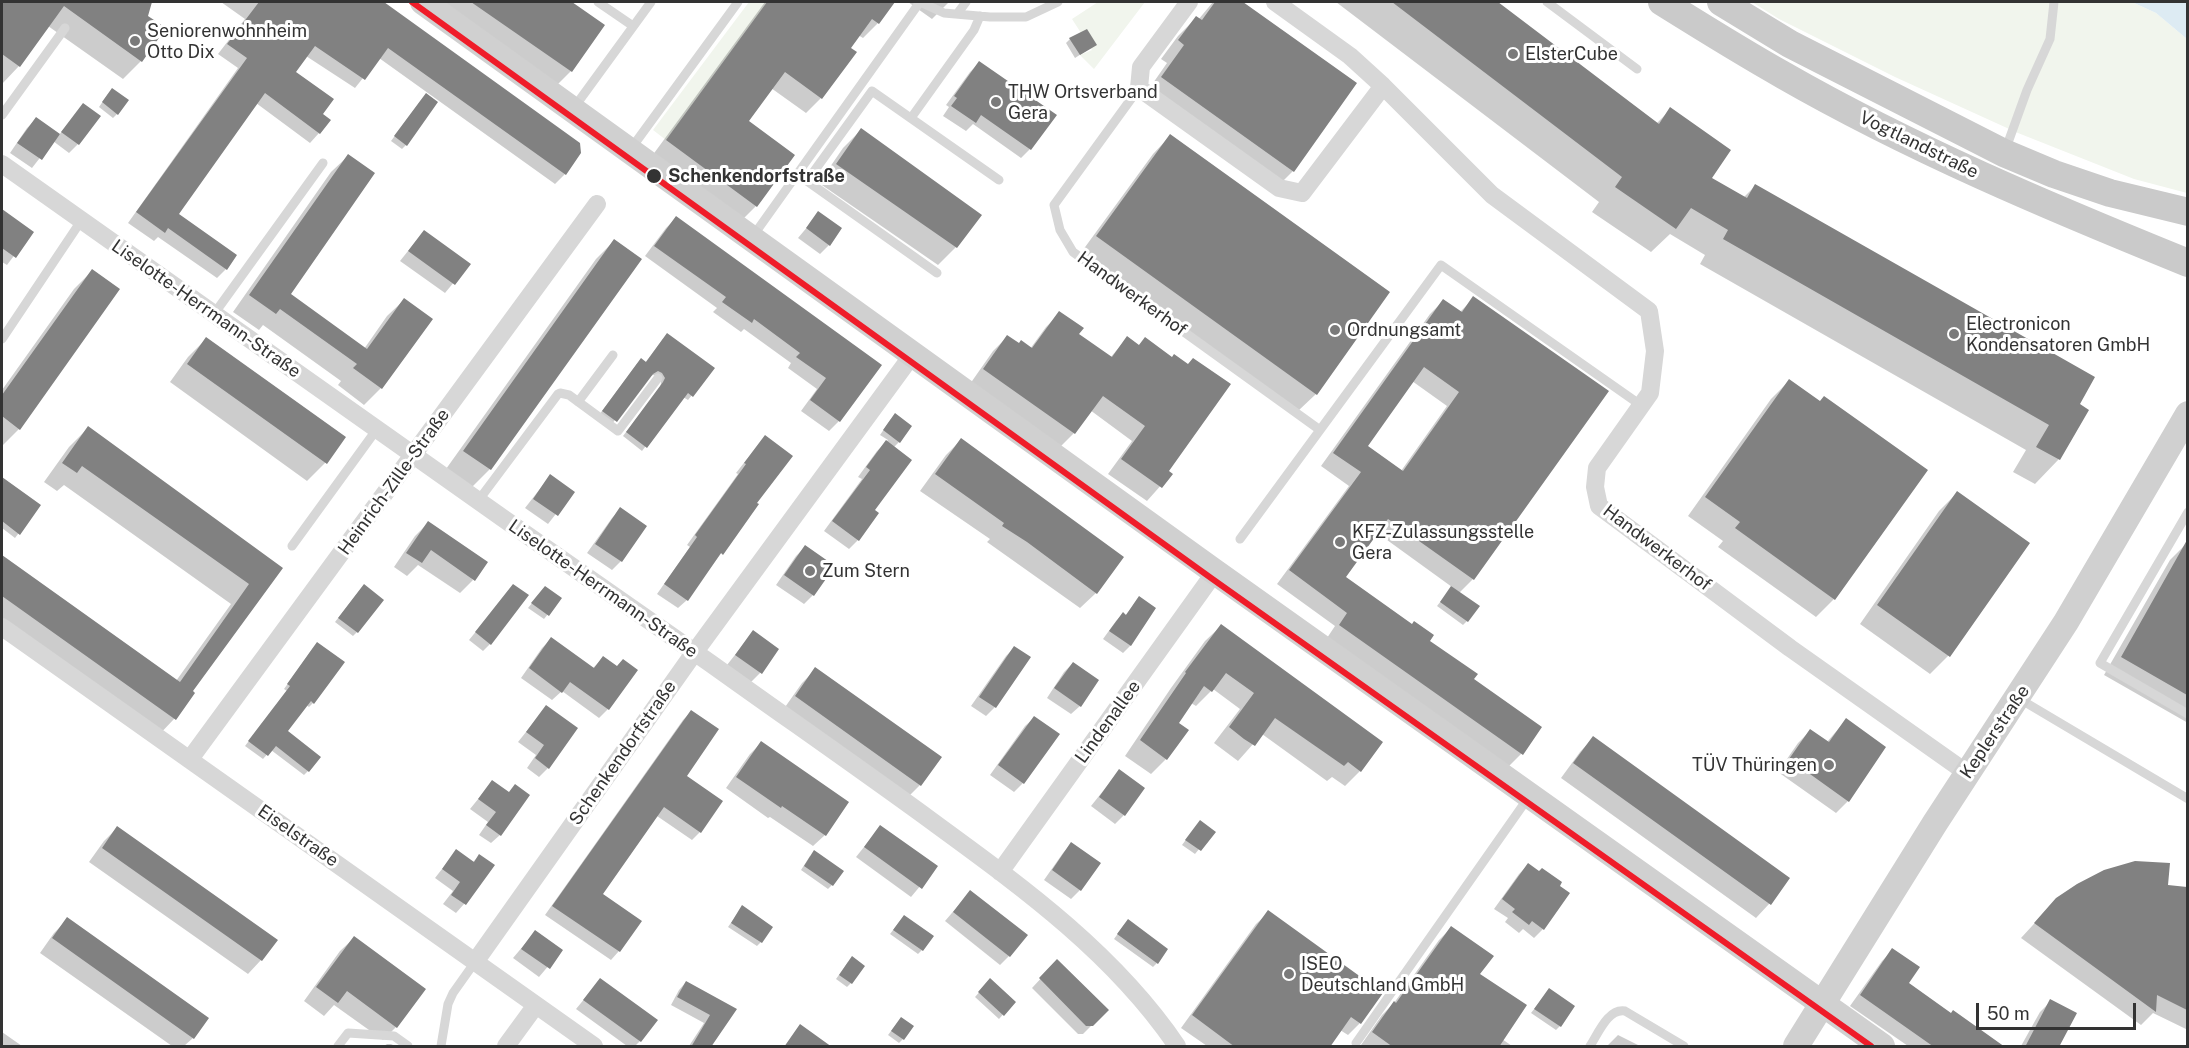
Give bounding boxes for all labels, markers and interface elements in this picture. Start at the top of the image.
place label: Seniorenwohnheim Otto Dix [147,20,307,63]
marker: Seniorenwohnheim Otto Dix [128,34,142,48]
place label: ElsterCube [1525,43,1618,65]
marker: ElsterCube [1506,47,1520,61]
place label: THW Ortsverband Gera [1008,81,1158,124]
marker: THW Ortsverband Gera [989,95,1003,109]
street label: Vogtlandstraße [1856,107,1982,183]
place label: Schenkendorfstraße [668,165,845,187]
marker: Schenkendorfstraße [645,167,663,185]
street label: Liselotte-Herrmann-Straße [107,235,305,383]
street label: Handwerkerhof [1073,247,1191,341]
place label: Electronicon Kondensatoren GmbH [1966,313,2150,356]
place label: Ordnungsamt [1347,319,1461,341]
marker: Ordnungsamt [1328,323,1342,337]
marker: Electronicon Kondensatoren GmbH [1947,327,1961,341]
street label: Heinrich-Zille-Straße [334,405,454,559]
street label: Handwerkerhof [1599,500,1715,596]
street label: Liselotte-Herrmann-Straße [504,515,702,663]
place label: KFZ-Zulassungsstelle Gera [1352,521,1534,564]
marker: KFZ-Zulassungsstelle Gera [1333,535,1347,549]
place label: Zum Stern [822,560,910,582]
marker: Zum Stern [803,564,817,578]
street label: Lindenallee [1071,676,1145,768]
street label: Schenkendorfstraße [565,677,681,829]
street label: Keplerstraße [1956,681,2034,783]
place label: TÜV Thüringen [1692,754,1817,776]
marker: TÜV Thüringen [1822,758,1836,772]
street label: Eiselstraße [254,800,342,872]
place label: ISEO Deutschland GmbH [1301,953,1464,996]
marker: ISEO Deutschland GmbH [1282,967,1296,981]
scale bar [1979,991,2140,1029]
text: 50 m [1987,1003,2030,1024]

